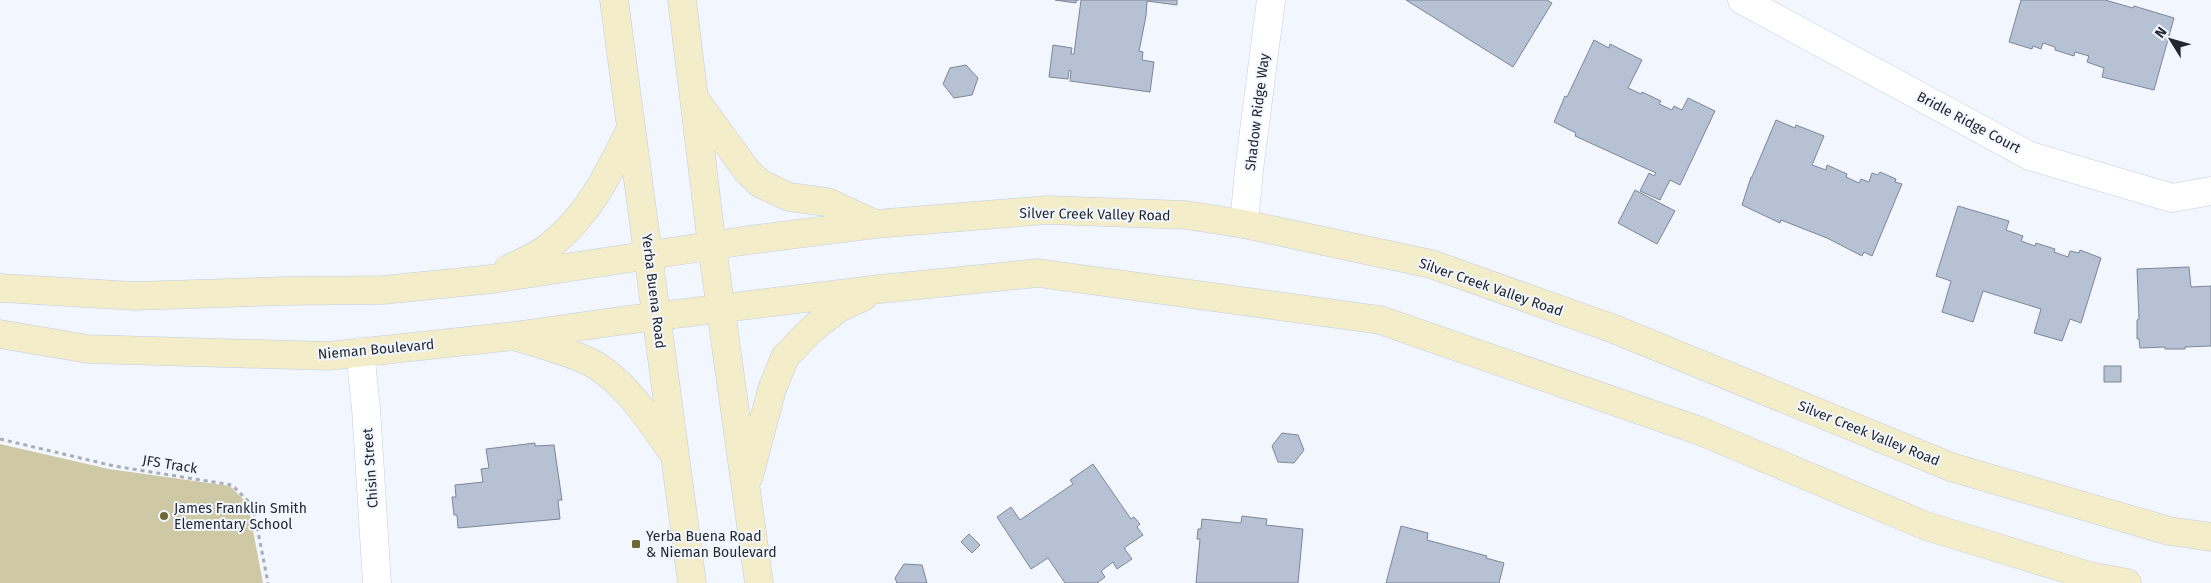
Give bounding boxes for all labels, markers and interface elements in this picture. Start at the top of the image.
north arrow [2146,15,2196,65]
text: N [2151,24,2171,41]
street label: Shadow Ridge Way [1242,52,1273,172]
street label: Bridle Ridge Court [1914,88,2024,157]
street label: Silver Creek Valley Road [1019,205,1171,224]
street label: Yerba Buena Road [638,233,669,349]
street label: Silver Creek Valley Road [1417,255,1565,320]
street label: Nieman Boulevard [317,336,435,363]
street label: Silver Creek Valley Road [1796,397,1942,470]
street label: Chisin Street [359,426,382,509]
street label: JFS Track [141,452,199,477]
place label: James Franklin Smith Elementary School [174,500,307,533]
marker: James Franklin Smith Elementary School [158,510,170,522]
place label: Yerba Buena Road & Nieman Boulevard [646,528,777,561]
marker: Yerba Buena Road & Nieman Boulevard [630,538,642,550]

